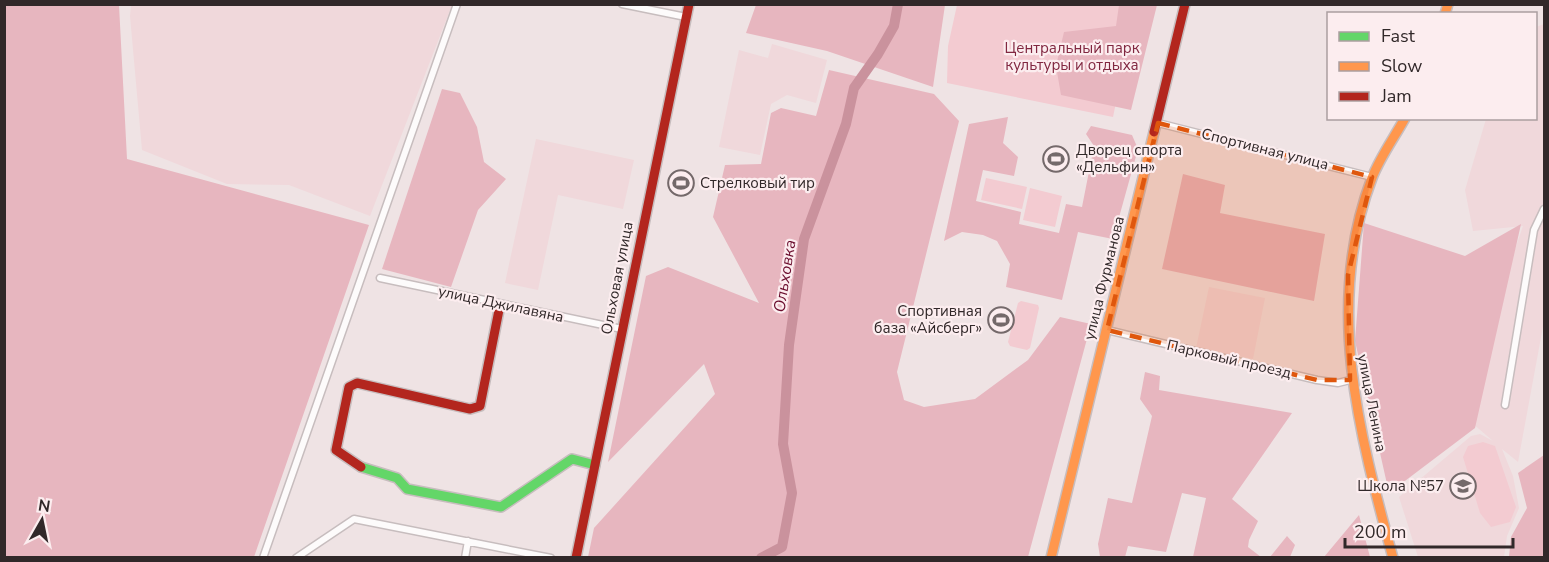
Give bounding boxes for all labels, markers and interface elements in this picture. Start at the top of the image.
legend [1327,12,1537,120]
text: Fast [1381,24,1416,48]
park label: Центральный парк культуры и отдыха [1004,38,1140,75]
text: Slow [1381,54,1422,78]
text: Jam [1380,84,1412,108]
street label: Спортивная улица [1199,124,1331,174]
place label: Дворец спорта «Дельфин» [1076,140,1182,177]
sports icon: Дворец спорта «Дельфин» [1041,144,1071,174]
sports icon: Стрелковый тир [666,168,696,198]
place label: Стрелковый тир [700,173,815,193]
street label: улица Фурманова [1079,214,1129,342]
street label: Ольховая улица [596,220,638,336]
water label: Ольховка [768,238,802,314]
street label: улица Джилавяна [436,281,566,327]
place label: Спортивная база «Айсберг» [874,301,982,338]
sports icon: Спортивная база «Айсберг» [986,305,1016,335]
street label: Парковый проезд [1165,335,1293,383]
street label: улица Ленина [1353,352,1391,454]
school or university icon: Школа №57 [1448,471,1478,501]
place label: Школа №57 [1357,476,1444,496]
north arrow [12,490,72,550]
text: N [37,494,52,518]
scale bar [1345,511,1513,549]
text: 200 m [1354,520,1406,544]

